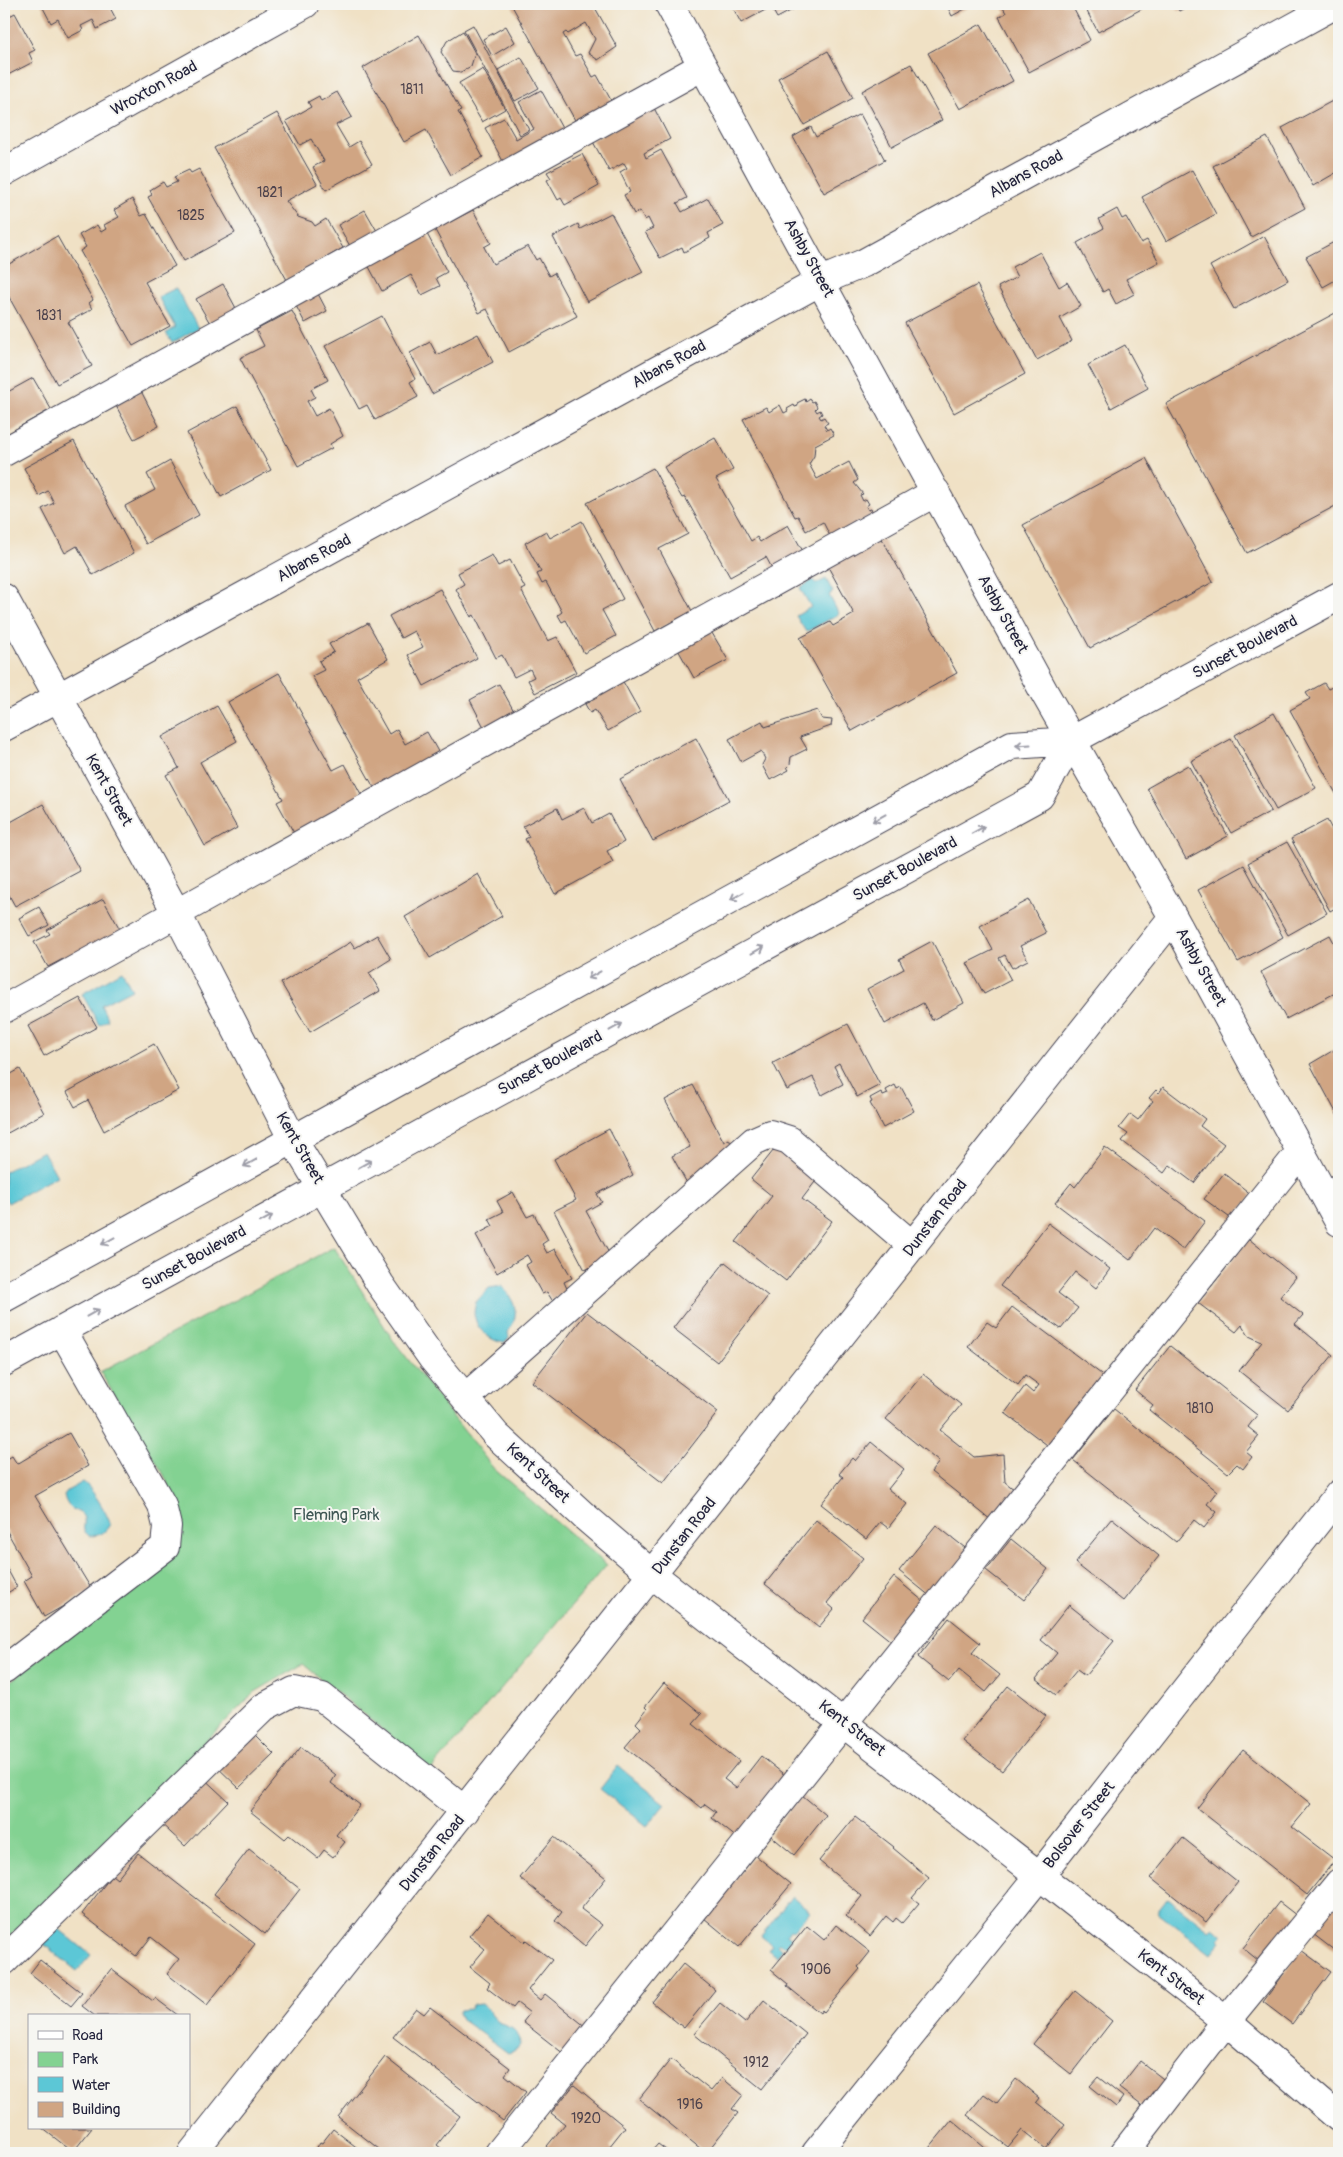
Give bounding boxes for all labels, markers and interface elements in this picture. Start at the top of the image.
street label: Wroxton Road [107,56,201,120]
house number: 1811 [400,81,424,98]
street label: Albans Road [986,145,1066,203]
house number: 1821 [257,184,283,201]
house number: 1825 [177,207,205,224]
street label: Ashby Street [779,215,839,301]
house number: 1831 [36,307,62,324]
street label: Albans Road [629,335,709,393]
street label: Albans Road [274,529,354,587]
street label: Ashby Street [973,571,1033,657]
street label: Sunset Boulevard [1189,611,1301,683]
one-way arrow [1015,740,1031,749]
street label: Kent Street [81,750,137,830]
one-way arrow [872,814,887,824]
one-way arrow [970,825,985,835]
street label: Sunset Boulevard [849,832,961,906]
one-way arrow [730,892,744,902]
street label: Ashby Street [1171,924,1231,1010]
one-way arrow [751,944,765,954]
one-way arrow [588,970,602,980]
one-way arrow [608,1022,622,1032]
street label: Sunset Boulevard [494,1026,606,1100]
street label: Kent Street [271,1109,329,1188]
one-way arrow [244,1159,258,1169]
one-way arrow [358,1159,373,1169]
street label: Dunstan Road [899,1175,971,1261]
one-way arrow [258,1213,273,1223]
street label: Sunset Boulevard [138,1221,250,1295]
one-way arrow [101,1237,115,1247]
one-way arrow [85,1308,99,1318]
house number: 1810 [1186,1400,1214,1417]
street label: Kent Street [502,1439,574,1508]
street label: Dunstan Road [648,1493,720,1579]
park label: Fleming Park [293,1505,380,1525]
street label: Kent Street [815,1696,890,1761]
street label: Bolsover Street [1039,1777,1119,1872]
street label: Dunstan Road [395,1811,469,1895]
street label: Kent Street [1134,1945,1209,2010]
house number: 1906 [801,1961,831,1978]
legend [28,2014,190,2130]
text: Road [72,2026,103,2045]
text: Park [72,2050,99,2069]
house number: 1912 [743,2054,769,2071]
text: Water [72,2076,111,2095]
house number: 1916 [677,2096,703,2113]
text: Building [72,2100,120,2119]
house number: 1920 [571,2110,601,2127]

